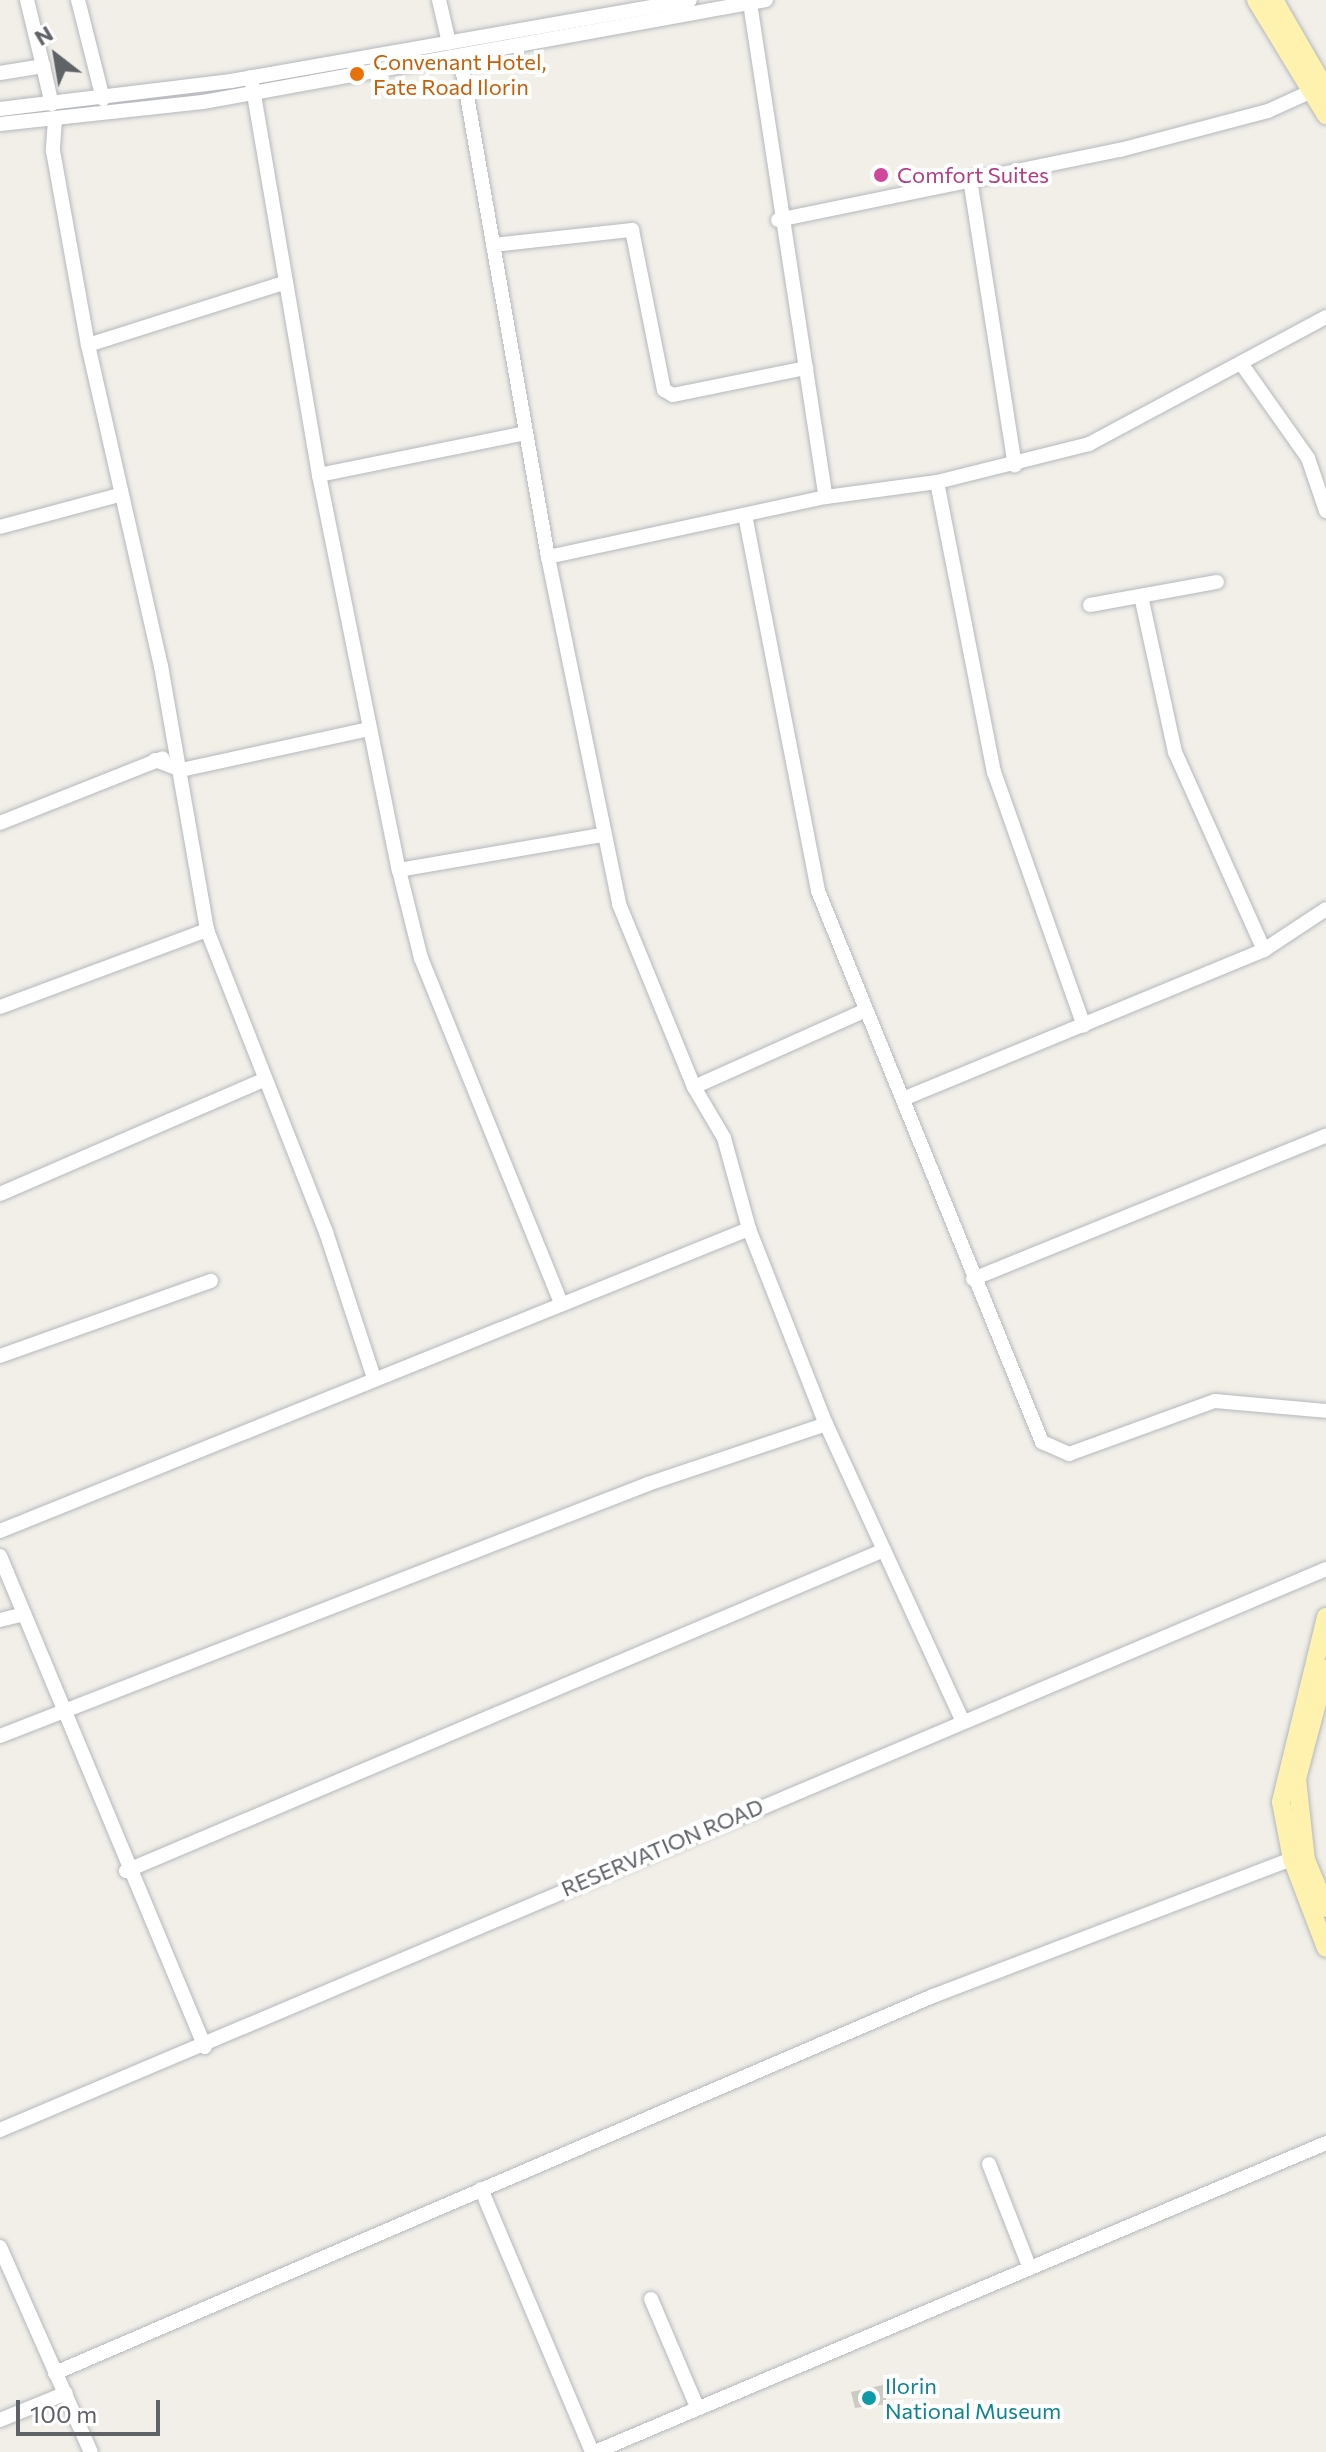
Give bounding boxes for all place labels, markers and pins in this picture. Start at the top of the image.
place label: Convenant Hotel, Fate Road Ilorin [373,48,547,100]
marker: Convenant Hotel, Fate Road Ilorin [348,65,366,83]
place label: Comfort Suites [897,162,1049,188]
marker: Comfort Suites [872,166,890,184]
place label: Ilorin National Museum [885,2372,1061,2424]
marker: Ilorin National Museum [860,2389,878,2407]

